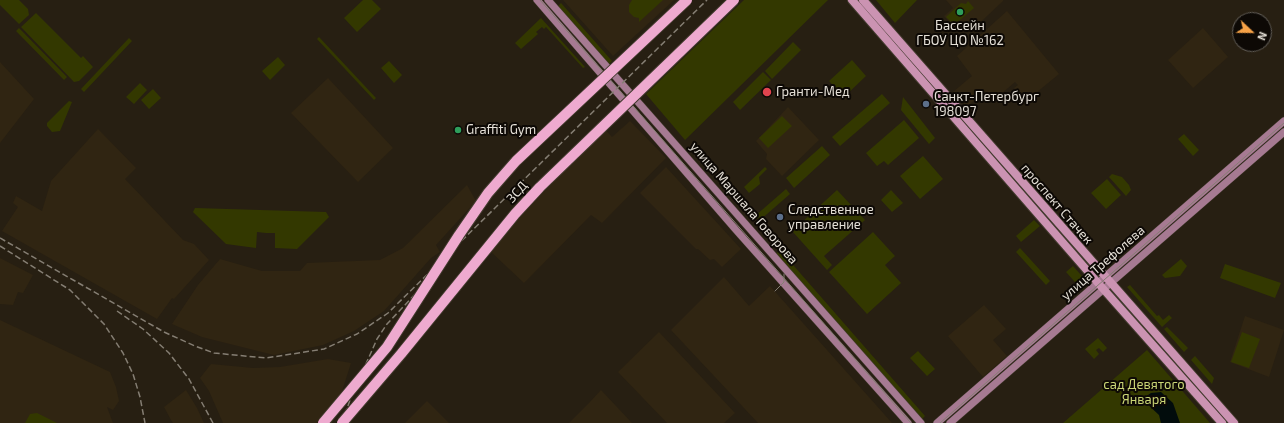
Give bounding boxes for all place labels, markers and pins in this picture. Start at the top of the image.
marker: Бассейн ГБОУ ЦО №162 [955,7,965,17]
place label: Бассейн ГБОУ ЦО №162 [916,18,1004,49]
place label: Гранти-Мед [776,84,850,100]
marker: Гранти-Мед [761,86,773,98]
place label: Санкт-Петербург 198097 [934,89,1039,120]
marker: Санкт-Петербург 198097 [921,99,931,109]
place label: Graffiti Gym [466,122,536,138]
marker: Graffiti Gym [453,125,463,135]
place label: Следственное управление [788,202,874,233]
marker: Следственное управление [775,212,785,222]

